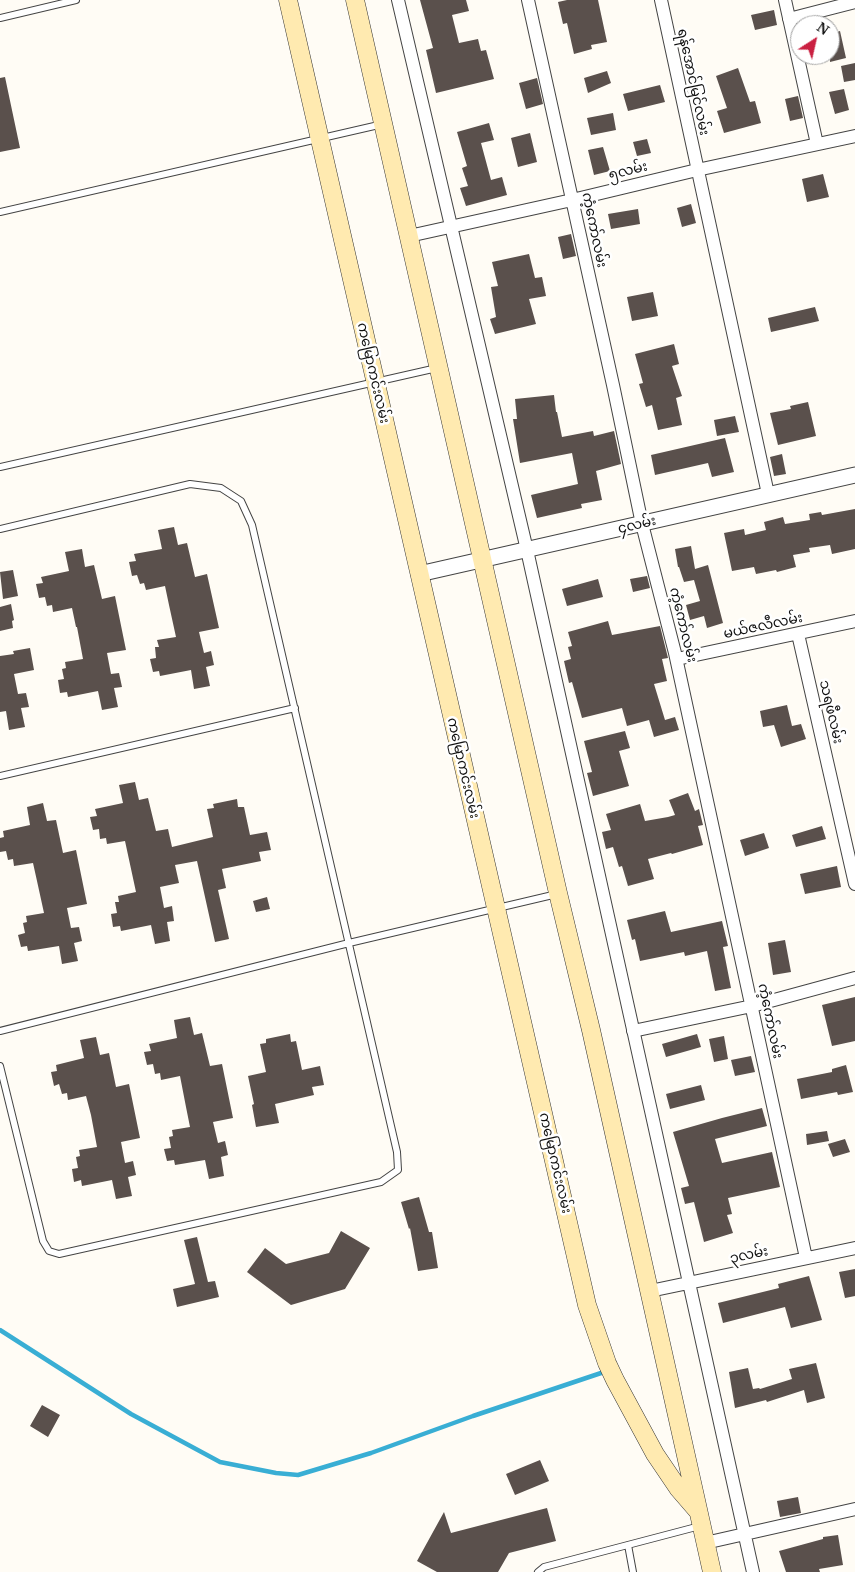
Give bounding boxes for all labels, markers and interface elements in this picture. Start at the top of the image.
north arrow [790,15,840,65]
text: N [813,17,833,39]
street label: ရန်အောင်မြင်လမ်း [673,27,713,137]
street label: ၅လမ်း [607,158,649,184]
street label: ကံ့ကော်လမ်း [578,191,610,269]
street label: ကမြောကင်းလမ်း [353,321,393,425]
street label: ၄လမ်း [616,512,658,538]
street label: ကံ့ကော်လမ်း [666,586,700,664]
street label: မယ်ဇလီလမ်း [722,609,804,643]
street label: သရဖီလမ်း [816,678,846,746]
street label: ကမြောကင်းလမ်း [443,716,483,820]
street label: ကံ့ကော်လမ်း [754,982,786,1060]
street label: ကမြောကင်းလမ်း [535,1111,575,1215]
street label: ၃လမ်း [728,1243,770,1267]

